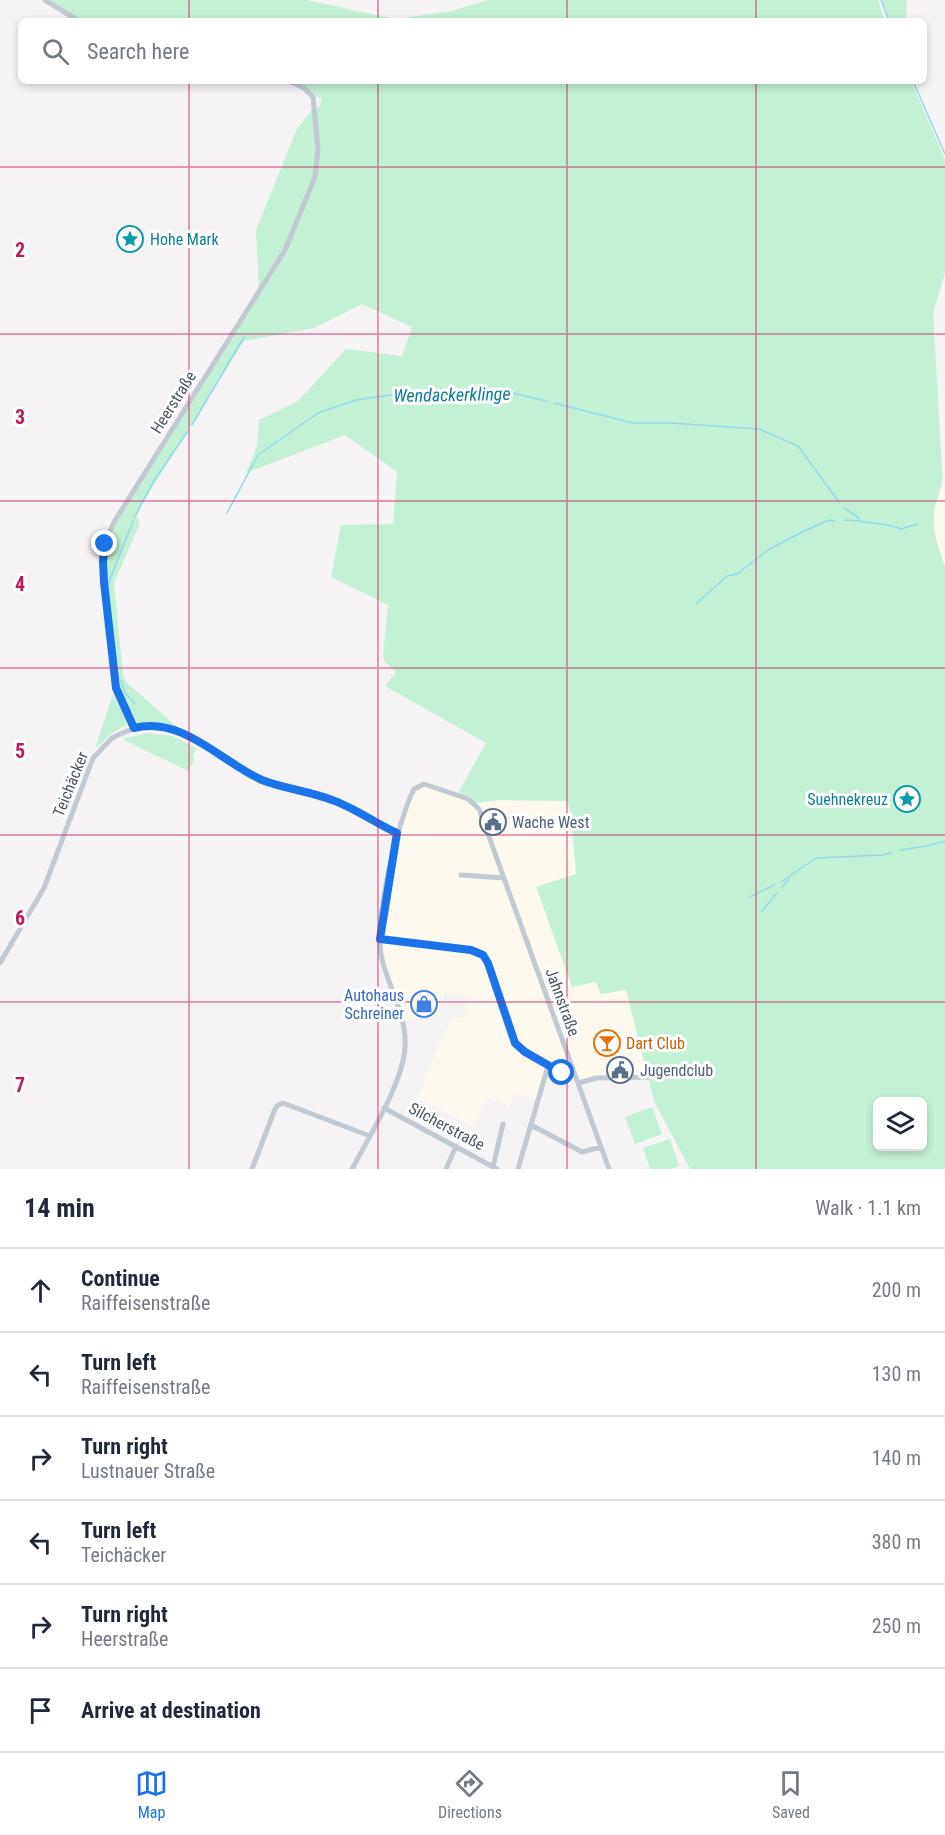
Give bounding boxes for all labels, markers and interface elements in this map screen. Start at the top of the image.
search box [18,18,927,84]
icon: search [39,35,72,68]
text: Search here [87,39,189,64]
place icon: Hohe Mark [115,224,145,254]
place label: Hohe Mark [150,230,219,249]
text: 2 [15,238,25,262]
street label: Heerstraße [147,368,200,437]
water label: Wendackerklinge [393,383,511,406]
text: 3 [15,405,25,429]
route end [91,530,117,556]
text: 4 [15,572,25,596]
text: 5 [15,739,25,763]
street label: Teichäcker [49,749,92,819]
place icon: Suehnekreuz [892,784,922,814]
place label: Suehnekreuz [807,790,888,809]
public building icon: Wache West [478,807,508,837]
place label: Wache West [512,813,590,832]
text: 6 [15,906,25,930]
street label: Jahnstraße [541,966,584,1039]
place label: Autohaus Schreiner [344,986,404,1023]
shop icon: Autohaus Schreiner [409,989,439,1019]
bar icon: Dart Club [592,1028,622,1058]
place label: Dart Club [626,1034,685,1053]
public building icon: Jugendclub [605,1055,635,1085]
route start [548,1059,574,1085]
place label: Jugendclub [640,1061,713,1080]
text: 7 [15,1073,25,1097]
map controls [873,1097,927,1151]
button: layers [873,1097,927,1151]
street label: Silcherstraße [406,1099,488,1154]
text: 14 min [24,1193,95,1223]
text: Walk · 1.1 km [815,1196,921,1220]
text: Continue [81,1266,160,1291]
icon: ahead [24,1274,57,1307]
text: 200 m [872,1278,921,1302]
text: Raiffeisenstraße [81,1291,211,1315]
text: Turn left [81,1350,156,1375]
icon: left [24,1358,57,1391]
text: 130 m [872,1362,921,1386]
text: Raiffeisenstraße [81,1375,211,1399]
text: Turn right [81,1434,168,1459]
icon: right [24,1442,57,1475]
text: 140 m [872,1446,921,1470]
text: Lustnauer Straße [81,1459,215,1483]
text: Turn left [81,1518,156,1543]
icon: left [24,1526,57,1559]
text: 380 m [872,1530,921,1554]
text: Teichäcker [81,1543,166,1567]
text: Turn right [81,1602,168,1627]
icon: right [24,1610,57,1643]
text: 250 m [872,1614,921,1638]
text: Heerstraße [81,1627,168,1651]
icon: arrive [24,1694,57,1727]
text: Arrive at destination [81,1698,261,1723]
tab: Map [135,1767,168,1822]
tab: Directions [438,1767,502,1822]
tab: Saved [772,1767,810,1822]

